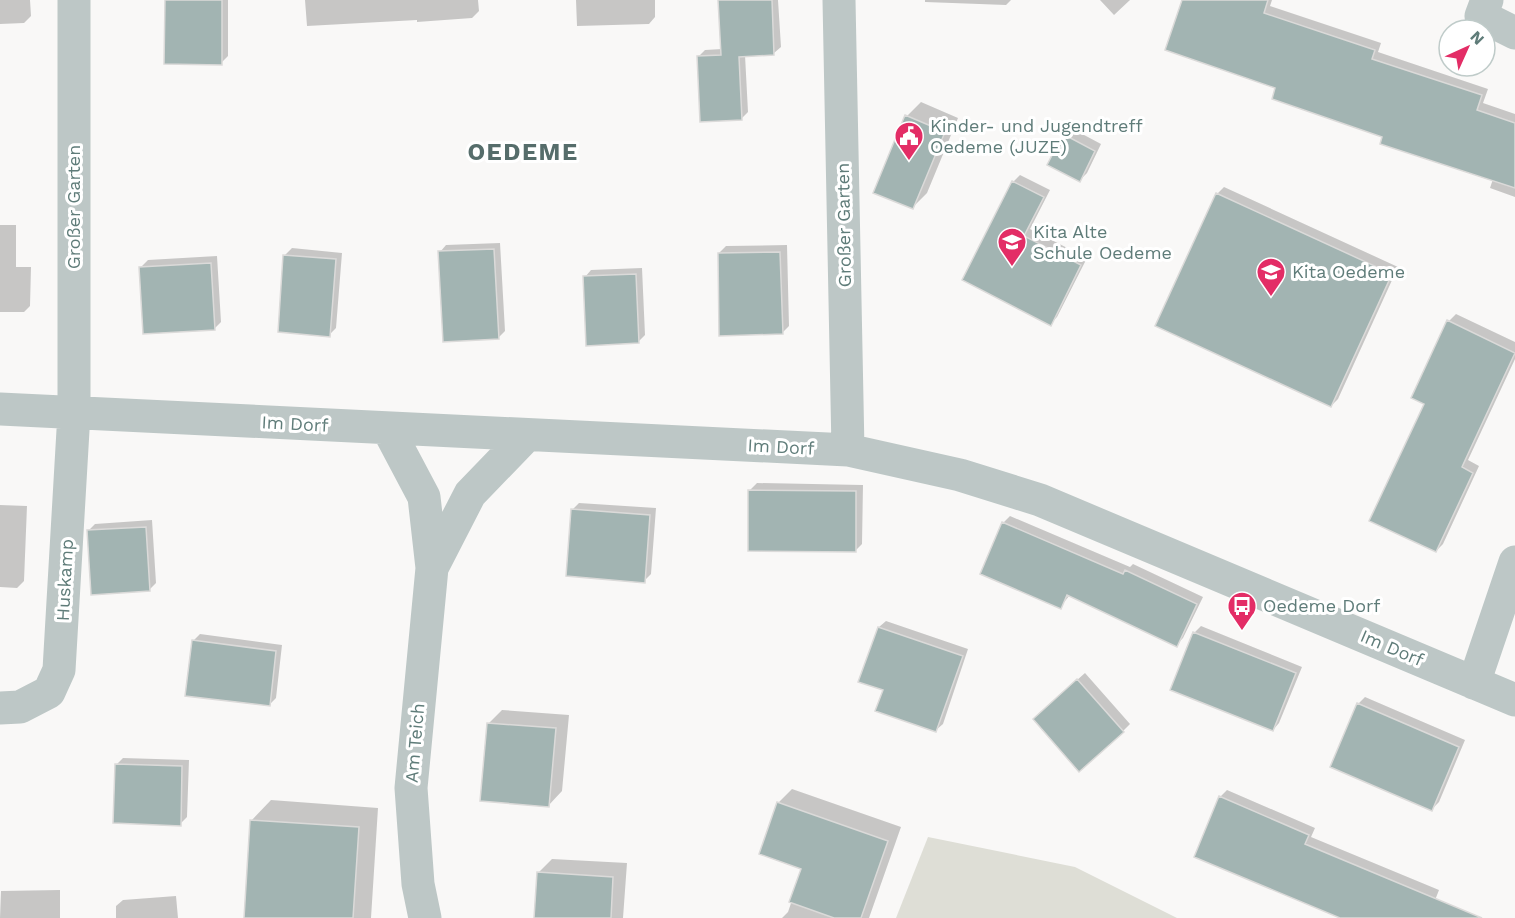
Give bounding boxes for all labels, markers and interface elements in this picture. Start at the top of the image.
north arrow [1437,18,1497,78]
text: N [1466,27,1488,49]
place label: Kinder- und Jugendtreff Oedeme (JUZE) [930,115,1143,157]
public building icon: Kinder- und Jugendtreff Oedeme (JUZE) [893,120,925,162]
district label: OEDEME [467,138,579,166]
street label: Großer Garten [63,145,84,269]
street label: Großer Garten [832,163,855,287]
place label: Kita Alte Schule Oedeme [1033,221,1172,263]
school or university icon: Kita Alte Schule Oedeme [996,226,1028,268]
school or university icon: Kita Oedeme [1255,256,1287,298]
place label: Kita Oedeme [1292,261,1405,282]
street label: Im Dorf [261,411,329,436]
street label: Im Dorf [747,434,815,459]
street label: Huskamp [52,538,77,622]
bus stop icon: Oedeme Dorf [1226,590,1258,632]
place label: Oedeme Dorf [1263,595,1380,616]
street label: Im Dorf [1357,625,1427,670]
street label: Am Teich [401,702,428,784]

